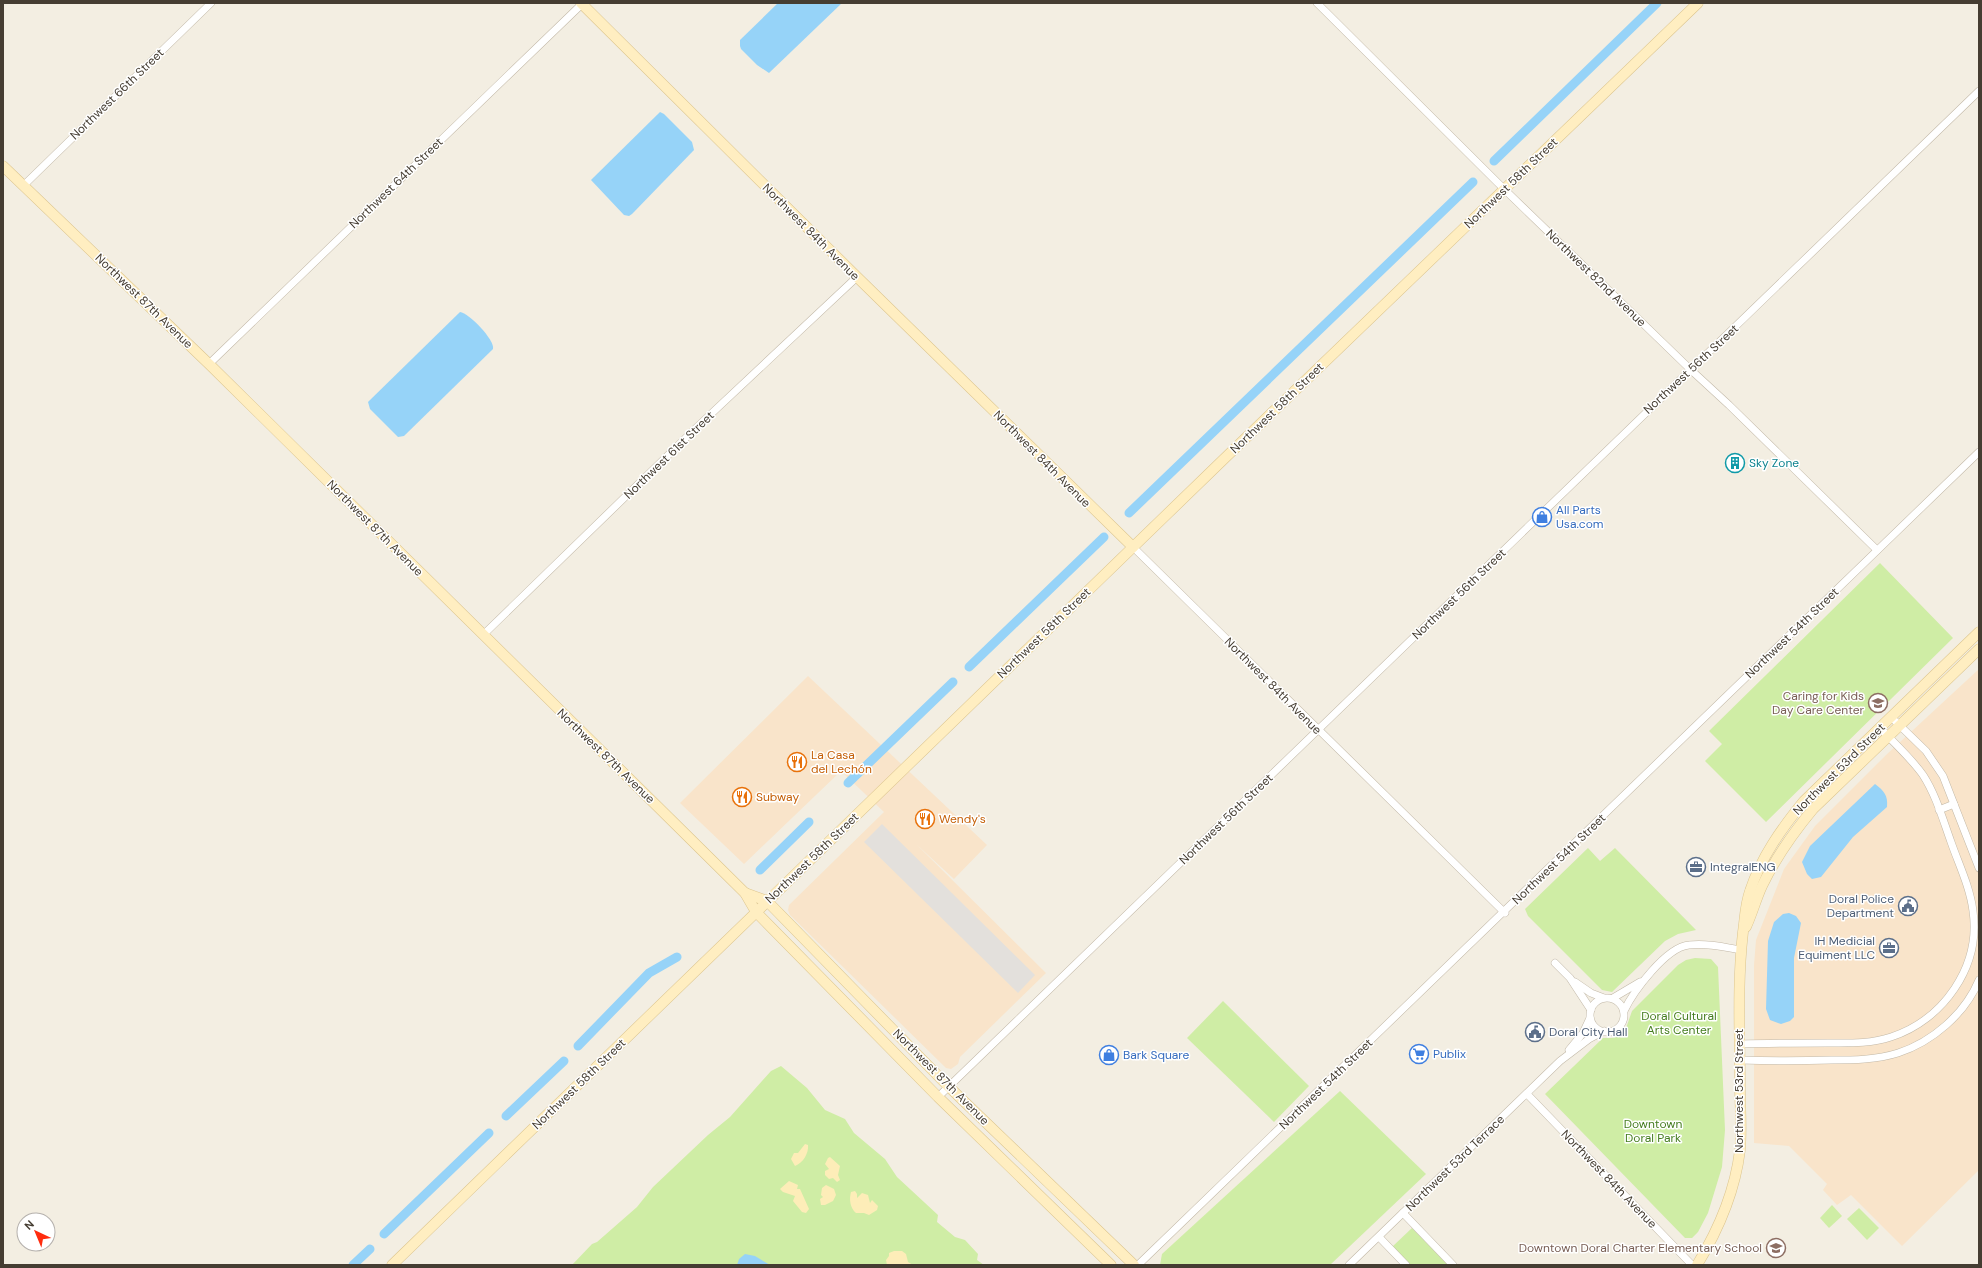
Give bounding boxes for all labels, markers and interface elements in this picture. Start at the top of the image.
street label: Northwest 66th Street [67,45,168,143]
street label: Northwest 64th Street [346,134,447,232]
street label: Northwest 58th Street [1461,134,1561,232]
street label: Northwest 84th Avenue [759,180,863,284]
street label: Northwest 82nd Avenue [1543,226,1650,330]
street label: Northwest 87th Avenue [92,250,196,352]
street label: Northwest 56th Street [1640,320,1742,417]
street label: Northwest 58th Street [1227,359,1327,457]
street label: Northwest 61st Street [620,407,718,502]
street label: Northwest 84th Avenue [990,407,1094,511]
building icon: Sky Zone [1724,452,1746,474]
place label: Sky Zone [1749,455,1799,471]
street label: Northwest 87th Avenue [323,476,427,580]
place label: All Parts Usa.com [1556,502,1603,532]
shop icon: All Parts Usa.com [1531,506,1553,528]
street label: Northwest 56th Street [1409,545,1510,643]
street label: Northwest 58th Street [994,584,1094,682]
street label: Northwest 54th Street [1742,584,1842,682]
street label: Northwest 84th Avenue [1221,634,1325,738]
place label: Caring for Kids Day Care Center [1772,688,1865,718]
school or university icon: Caring for Kids Day Care Center [1867,692,1889,714]
street label: Northwest 87th Avenue [554,705,658,807]
street label: Northwest 53rd Street [1789,719,1889,819]
place label: La Casa del Lechón [811,747,872,777]
restaurant icon: La Casa del Lechón [786,751,808,773]
street label: Northwest 56th Street [1176,770,1277,868]
restaurant icon: Subway [731,786,753,808]
place label: Subway [756,789,799,805]
restaurant icon: Wendy's [914,808,936,830]
street label: Northwest 58th Street [762,809,862,907]
street label: Northwest 54th Street [1509,810,1609,908]
place label: Wendy's [939,811,986,827]
office icon: IntegralENG [1685,856,1707,878]
place label: IntegralENG [1710,859,1776,875]
place label: Doral Police Department [1827,891,1894,921]
public building icon: Doral Police Department [1897,895,1919,917]
place label: IH Medicial Equiment LLC [1798,933,1875,963]
office icon: IH Medicial Equiment LLC [1878,937,1900,959]
park label: Doral Cultural Arts Center [1641,1008,1717,1038]
public building icon: Doral City Hall [1524,1021,1546,1043]
place label: Doral City Hall [1549,1024,1627,1040]
street label: Northwest 87th Avenue [889,1025,993,1129]
street label: Northwest 53rd Street [1731,1029,1747,1153]
street label: Northwest 58th Street [529,1035,629,1133]
street label: Northwest 54th Street [1276,1035,1376,1133]
supermarket icon: Publix [1408,1043,1430,1065]
shop icon: Bark Square [1098,1044,1120,1066]
place label: Publix [1433,1046,1466,1062]
place label: Bark Square [1123,1047,1190,1063]
street label: Northwest 53rd Terrace [1402,1111,1508,1215]
park label: Downtown Doral Park [1624,1116,1682,1146]
street label: Northwest 84th Avenue [1558,1126,1660,1232]
north arrow [16,1212,56,1252]
text: N [21,1217,37,1233]
school or university icon: Downtown Doral Charter Elementary School [1765,1237,1787,1259]
place label: Downtown Doral Charter Elementary School [1519,1240,1762,1256]

